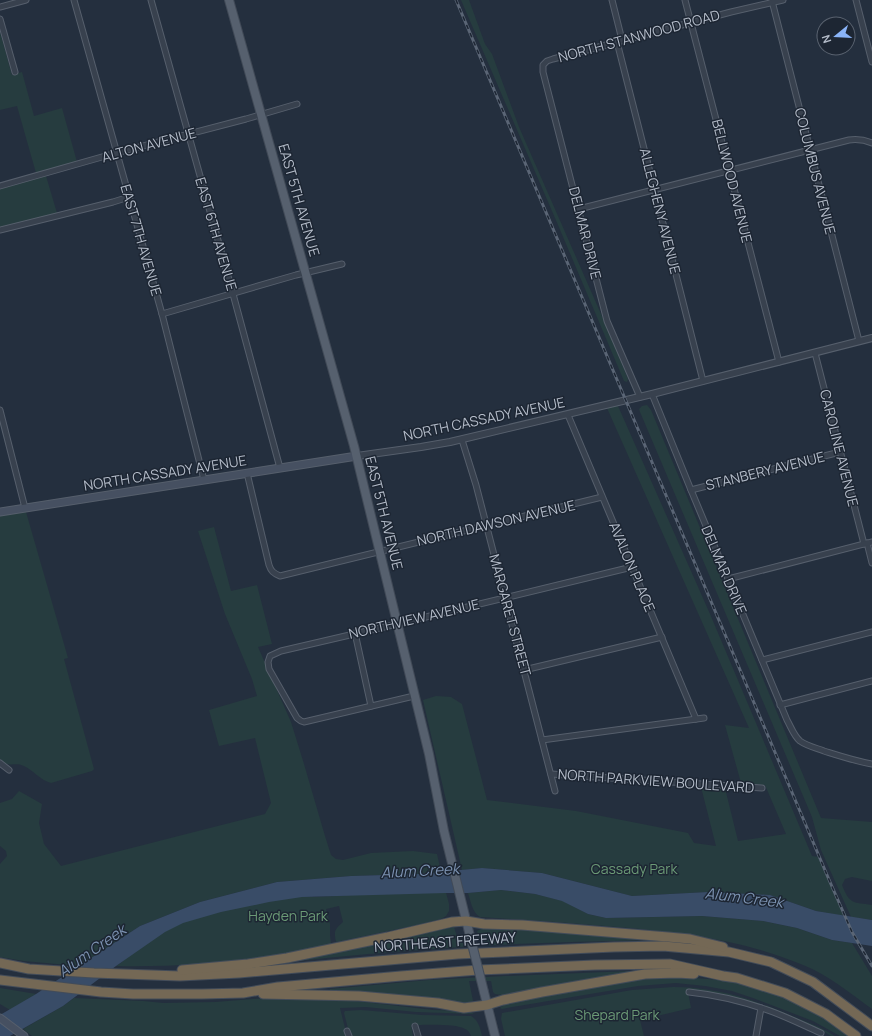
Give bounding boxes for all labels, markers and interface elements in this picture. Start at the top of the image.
street label: NORTH STANWOOD ROAD [556,5,722,66]
north arrow [816,16,856,56]
text: N [818,33,834,45]
street label: COLUMBUS AVENUE [791,105,840,236]
street label: BELLWOOD AVENUE [708,117,757,245]
street label: ALTON AVENUE [99,123,198,166]
street label: EAST 5TH AVENUE [274,141,325,258]
street label: ALLEGHENY AVENUE [636,146,685,276]
street label: EAST 6TH AVENUE [191,175,242,293]
street label: EAST 7TH AVENUE [116,182,167,298]
street label: DELMAR DRIVE [565,185,606,281]
street label: CAROLINE AVENUE [816,387,863,508]
street label: NORTH CASSADY AVENUE [401,392,566,445]
street label: STANBERY AVENUE [703,447,826,495]
street label: NORTH CASSADY AVENUE [82,450,248,495]
street label: EAST 5TH AVENUE [361,454,408,572]
street label: NORTH DAWSON AVENUE [415,495,577,550]
street label: AVALON PLACE [605,519,660,615]
street label: DELMAR DRIVE [697,522,752,617]
street label: MARGARET STREET [485,552,536,679]
street label: NORTHVIEW AVENUE [347,594,481,643]
street label: NORTH PARKVIEW BOULEVARD [557,764,755,797]
water label: Alum Creek [380,858,462,883]
park label: Cassady Park [591,859,678,878]
water label: Alum Creek [704,882,787,913]
park label: Hayden Park [248,906,329,925]
water label: Alum Creek [53,918,132,982]
street label: NORTHEAST FREEWAY [373,927,517,956]
park label: Shepard Park [575,1005,660,1024]

